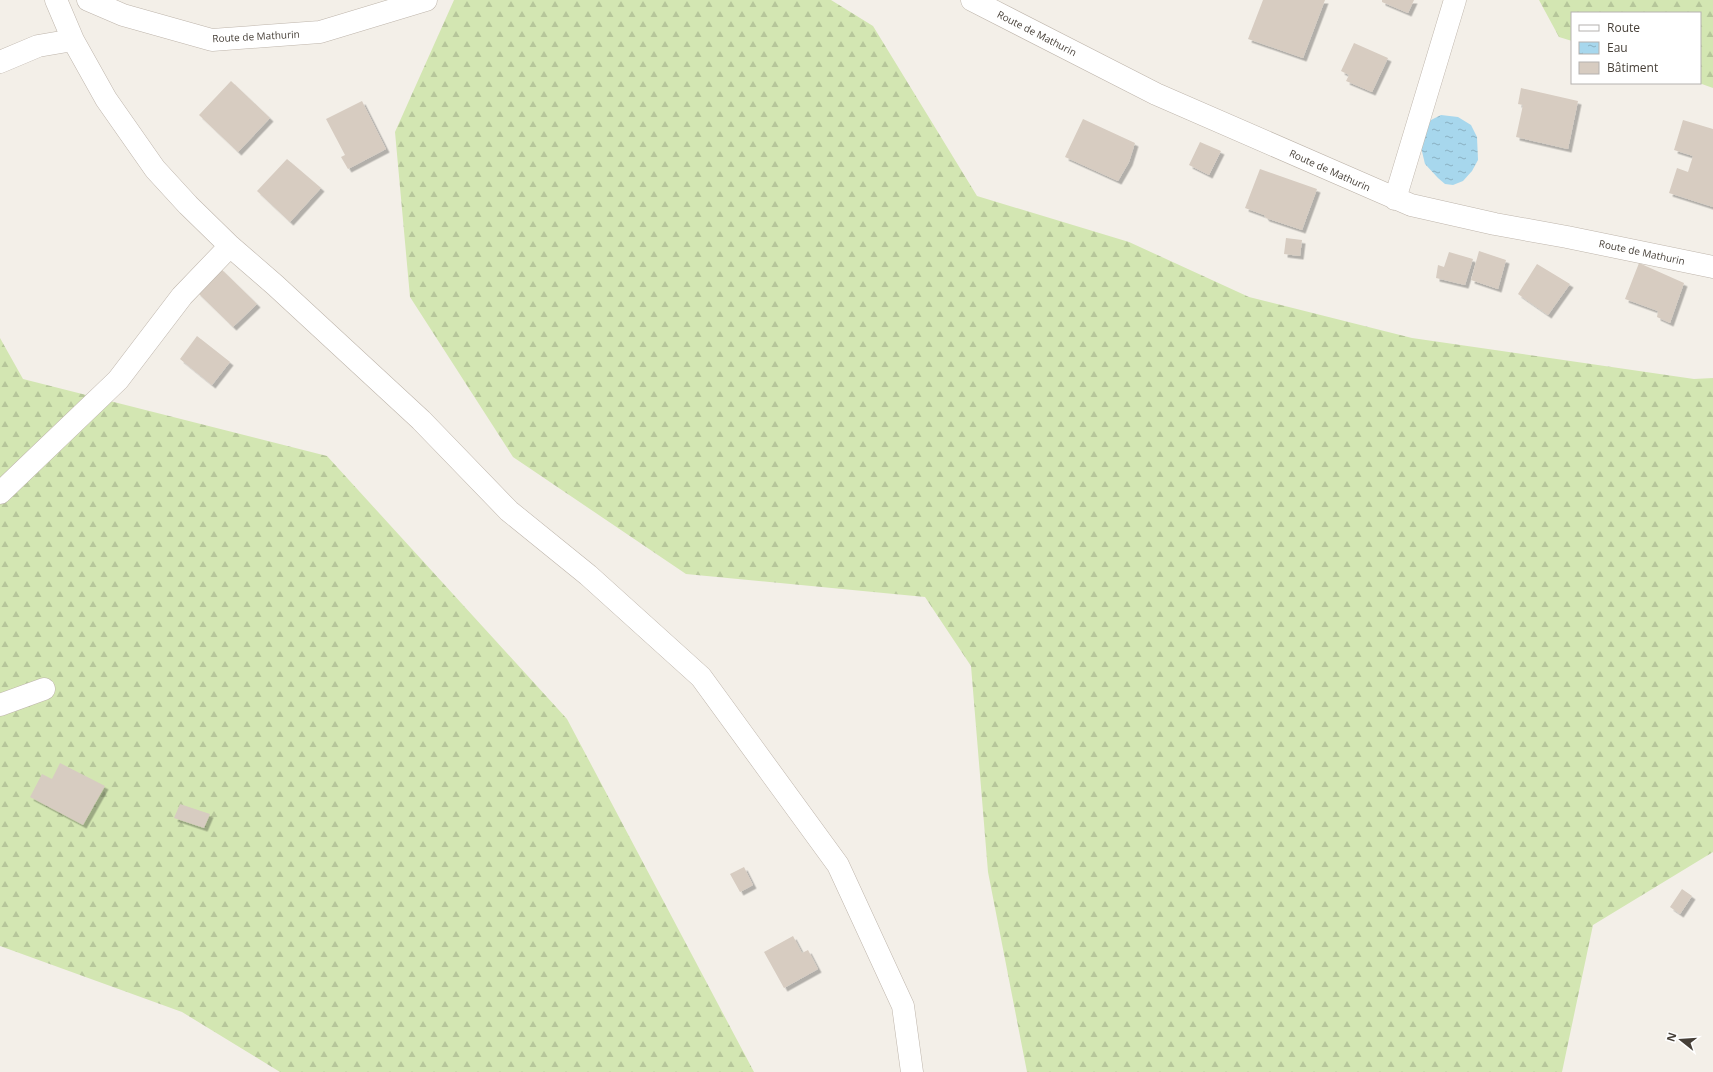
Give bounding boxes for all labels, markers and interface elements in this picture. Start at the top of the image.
street label: Route de Mathurin [995,7,1079,59]
legend [1571,12,1701,84]
text: Route [1607,19,1640,36]
street label: Route de Mathurin [212,27,300,45]
text: Eau [1607,39,1628,56]
text: Bâtiment [1607,59,1658,76]
street label: Route de Mathurin [1287,146,1373,194]
street label: Route de Mathurin [1598,236,1686,268]
north arrow [1661,1020,1701,1060]
text: N [1662,1030,1679,1043]

